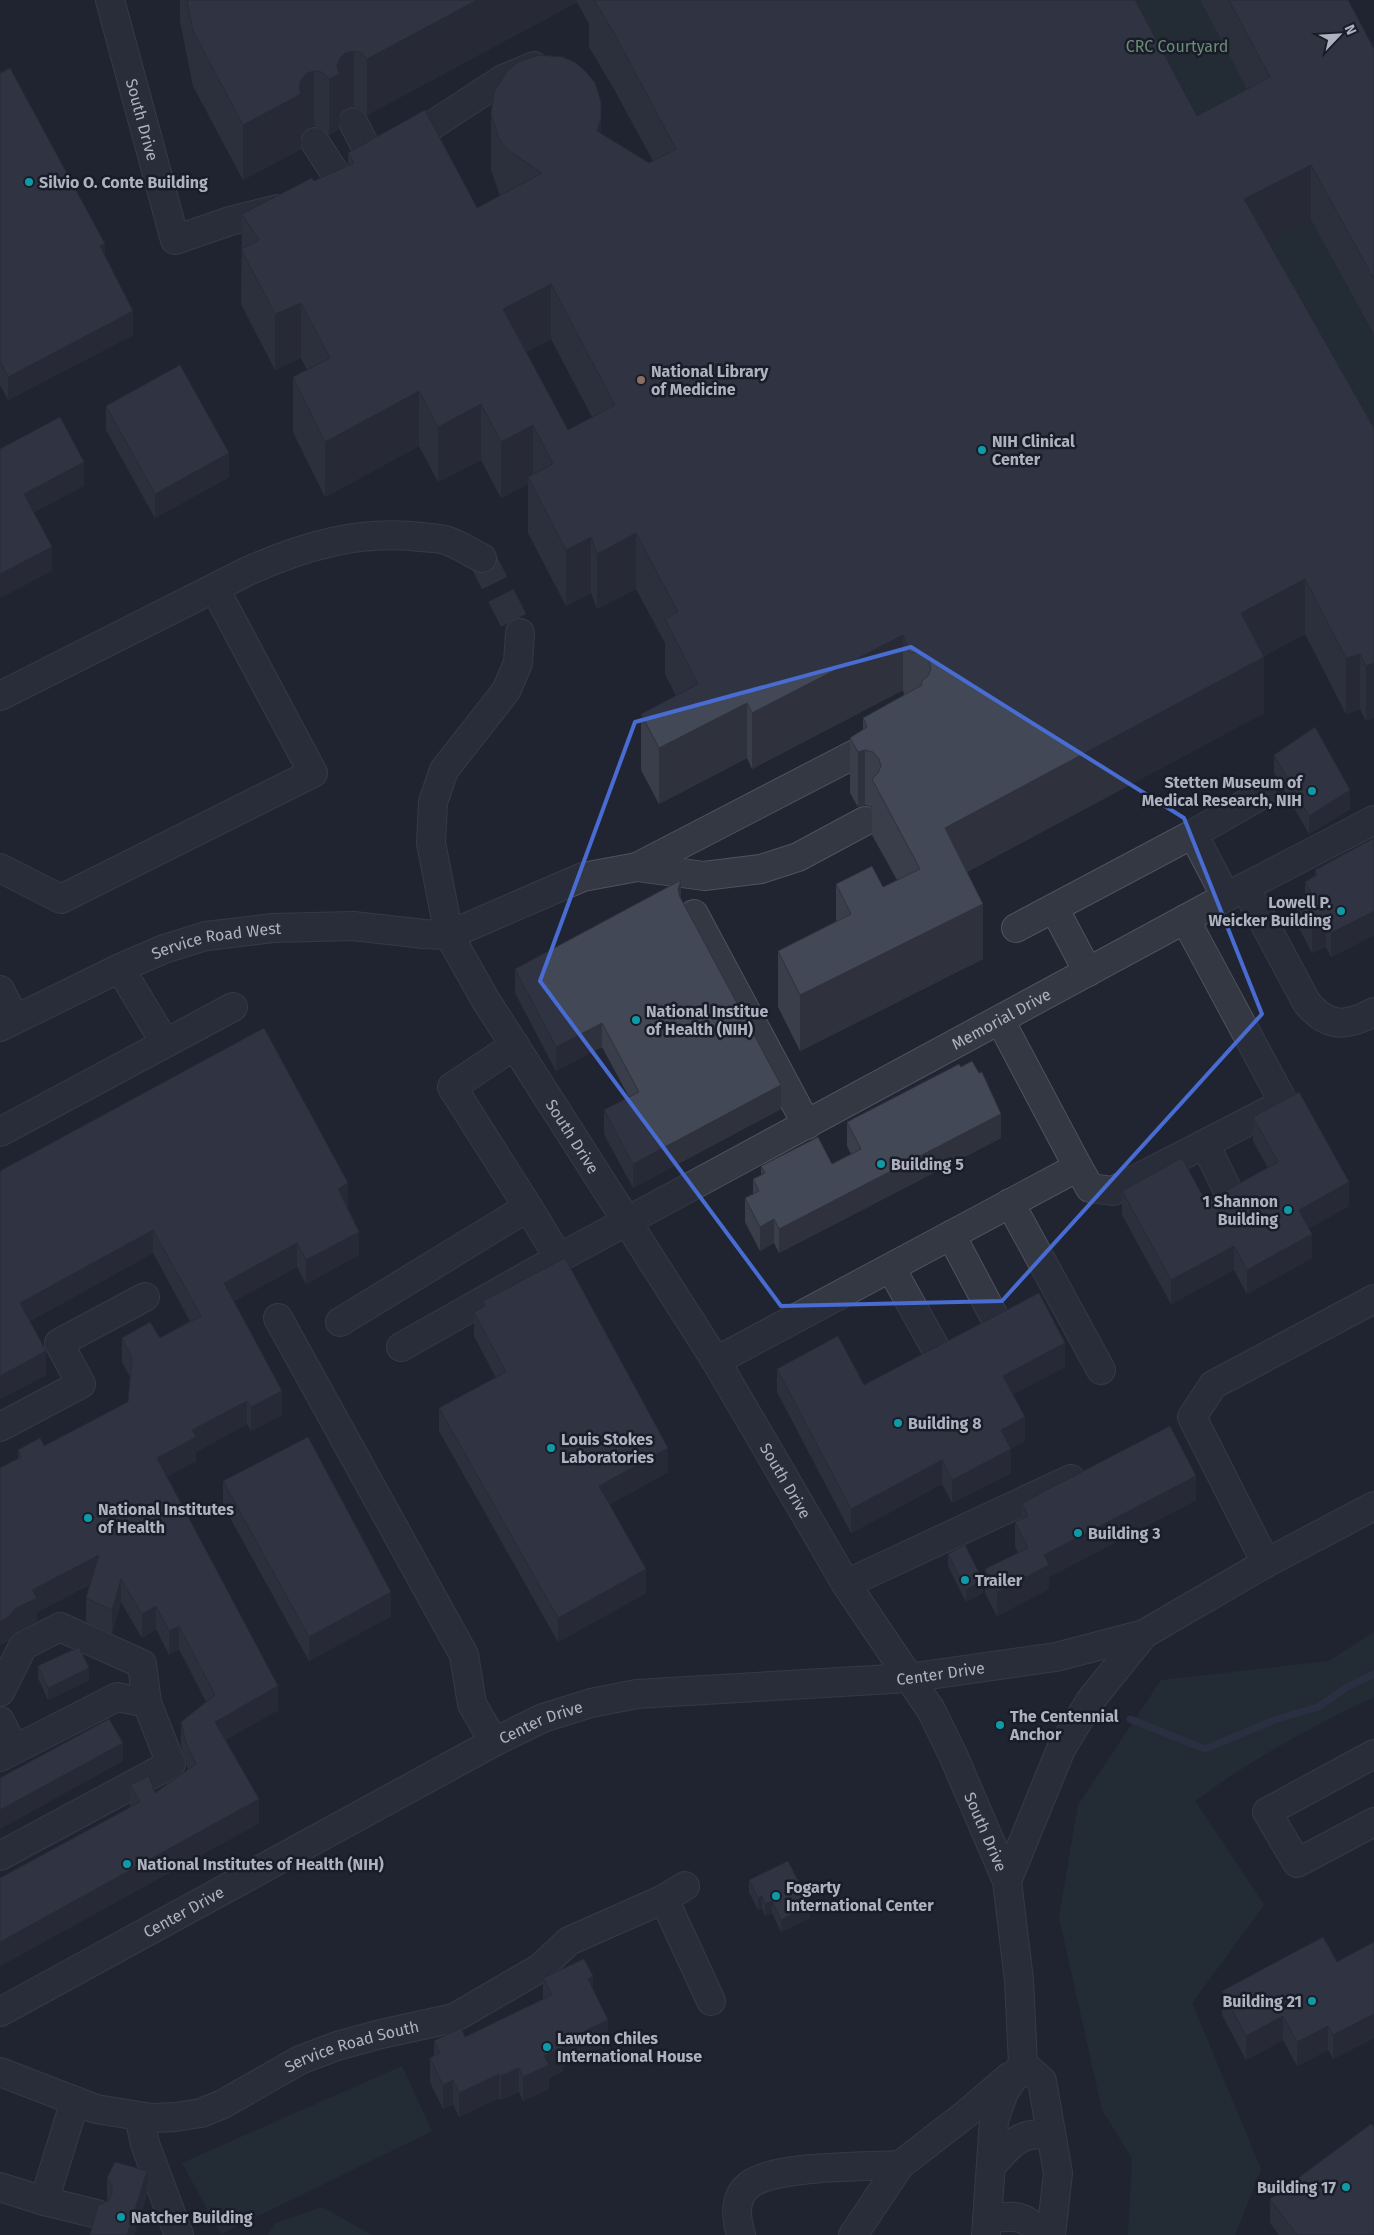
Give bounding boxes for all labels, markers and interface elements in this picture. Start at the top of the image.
north arrow [1314,10,1364,60]
text: N [1341,22,1360,38]
park label: CRC Courtyard [1126,37,1228,56]
street label: South Drive [122,77,162,163]
place label: Silvio O. Conte Building [39,173,208,192]
marker: Silvio O. Conte Building [23,176,35,188]
place label: National Library of Medicine [651,362,769,399]
marker: National Library of Medicine [635,374,647,386]
place label: NIH Clinical Center [992,432,1075,469]
marker: NIH Clinical Center [976,444,988,456]
place label: Stetten Museum of Medical Research, NIH [1142,773,1303,810]
marker: Stetten Museum of Medical Research, NIH [1306,785,1318,797]
place label: Lowell P. Weicker Building [1209,893,1331,930]
marker: Lowell P. Weicker Building [1335,905,1347,917]
street label: Service Road West [149,919,282,963]
street label: Memorial Drive [948,985,1054,1054]
place label: National Institue of Health (NIH) [646,1002,768,1039]
marker: National Institue of Health (NIH) [630,1014,642,1026]
street label: South Drive [542,1096,603,1177]
place label: Building 5 [891,1155,964,1174]
marker: Building 5 [875,1158,887,1170]
place label: 1 Shannon Building [1203,1192,1278,1229]
marker: 1 Shannon Building [1282,1204,1294,1216]
place label: Building 8 [908,1414,981,1433]
marker: Building 8 [892,1417,904,1429]
place label: Louis Stokes Laboratories [561,1430,654,1467]
street label: South Drive [756,1440,815,1522]
marker: Louis Stokes Laboratories [545,1442,557,1454]
place label: National Institutes of Health [98,1500,234,1537]
marker: National Institutes of Health [82,1512,94,1524]
place label: Building 3 [1088,1524,1160,1543]
marker: Building 3 [1072,1527,1084,1539]
place label: Trailer [975,1571,1023,1590]
marker: Trailer [959,1574,971,1586]
street label: Center Drive [896,1658,986,1689]
street label: Center Drive [496,1697,585,1748]
place label: The Centennial Anchor [1009,1707,1119,1744]
marker: The Centennial Anchor [994,1719,1006,1731]
street label: South Drive [960,1789,1011,1874]
place label: National Institutes of Health (NIH) [137,1855,384,1874]
marker: National Institutes of Health (NIH) [121,1858,133,1870]
place label: Fogarty International Center [786,1878,934,1915]
street label: Center Drive [140,1883,227,1942]
marker: Fogarty International Center [770,1890,782,1902]
place label: Building 21 [1222,1992,1302,2011]
marker: Building 21 [1306,1995,1318,2007]
street label: Service Road South [281,2017,421,2077]
place label: Lawton Chiles International House [557,2029,702,2066]
marker: Lawton Chiles International House [541,2041,553,2053]
place label: Building 17 [1257,2178,1337,2197]
marker: Building 17 [1340,2181,1352,2193]
place label: Natcher Building [131,2208,253,2227]
marker: Natcher Building [115,2211,127,2223]

